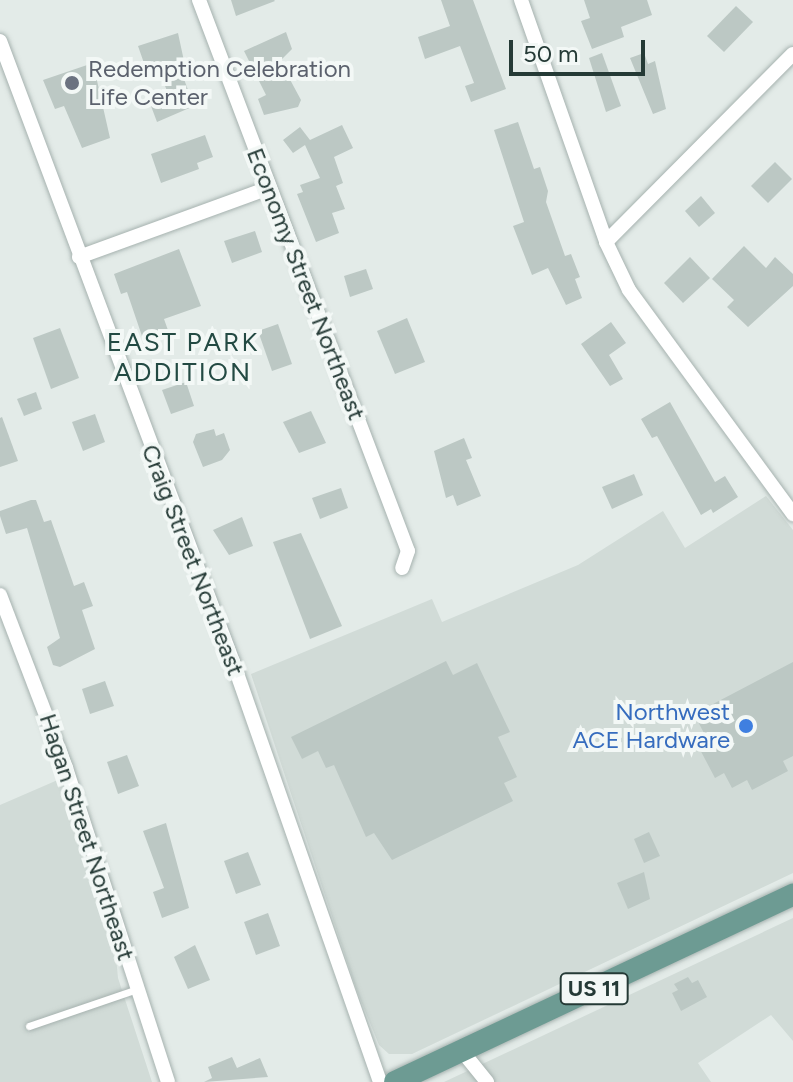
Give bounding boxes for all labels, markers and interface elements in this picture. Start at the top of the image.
scale bar [513,24,649,74]
text: 50 m [523,39,579,68]
place label: Redemption Celebration Life Center [88,55,351,111]
marker: Redemption Celebration Life Center [63,74,81,92]
street label: Economy Street Northeast [241,144,371,424]
district label: EAST PARK ADDITION [107,327,259,388]
street label: Craig Street Northeast [136,440,250,680]
place label: Northwest ACE Hardware [572,698,730,754]
street label: Hagan Street Northeast [33,710,141,964]
marker: Northwest ACE Hardware [737,717,755,735]
road number: US 11 [558,971,630,1007]

